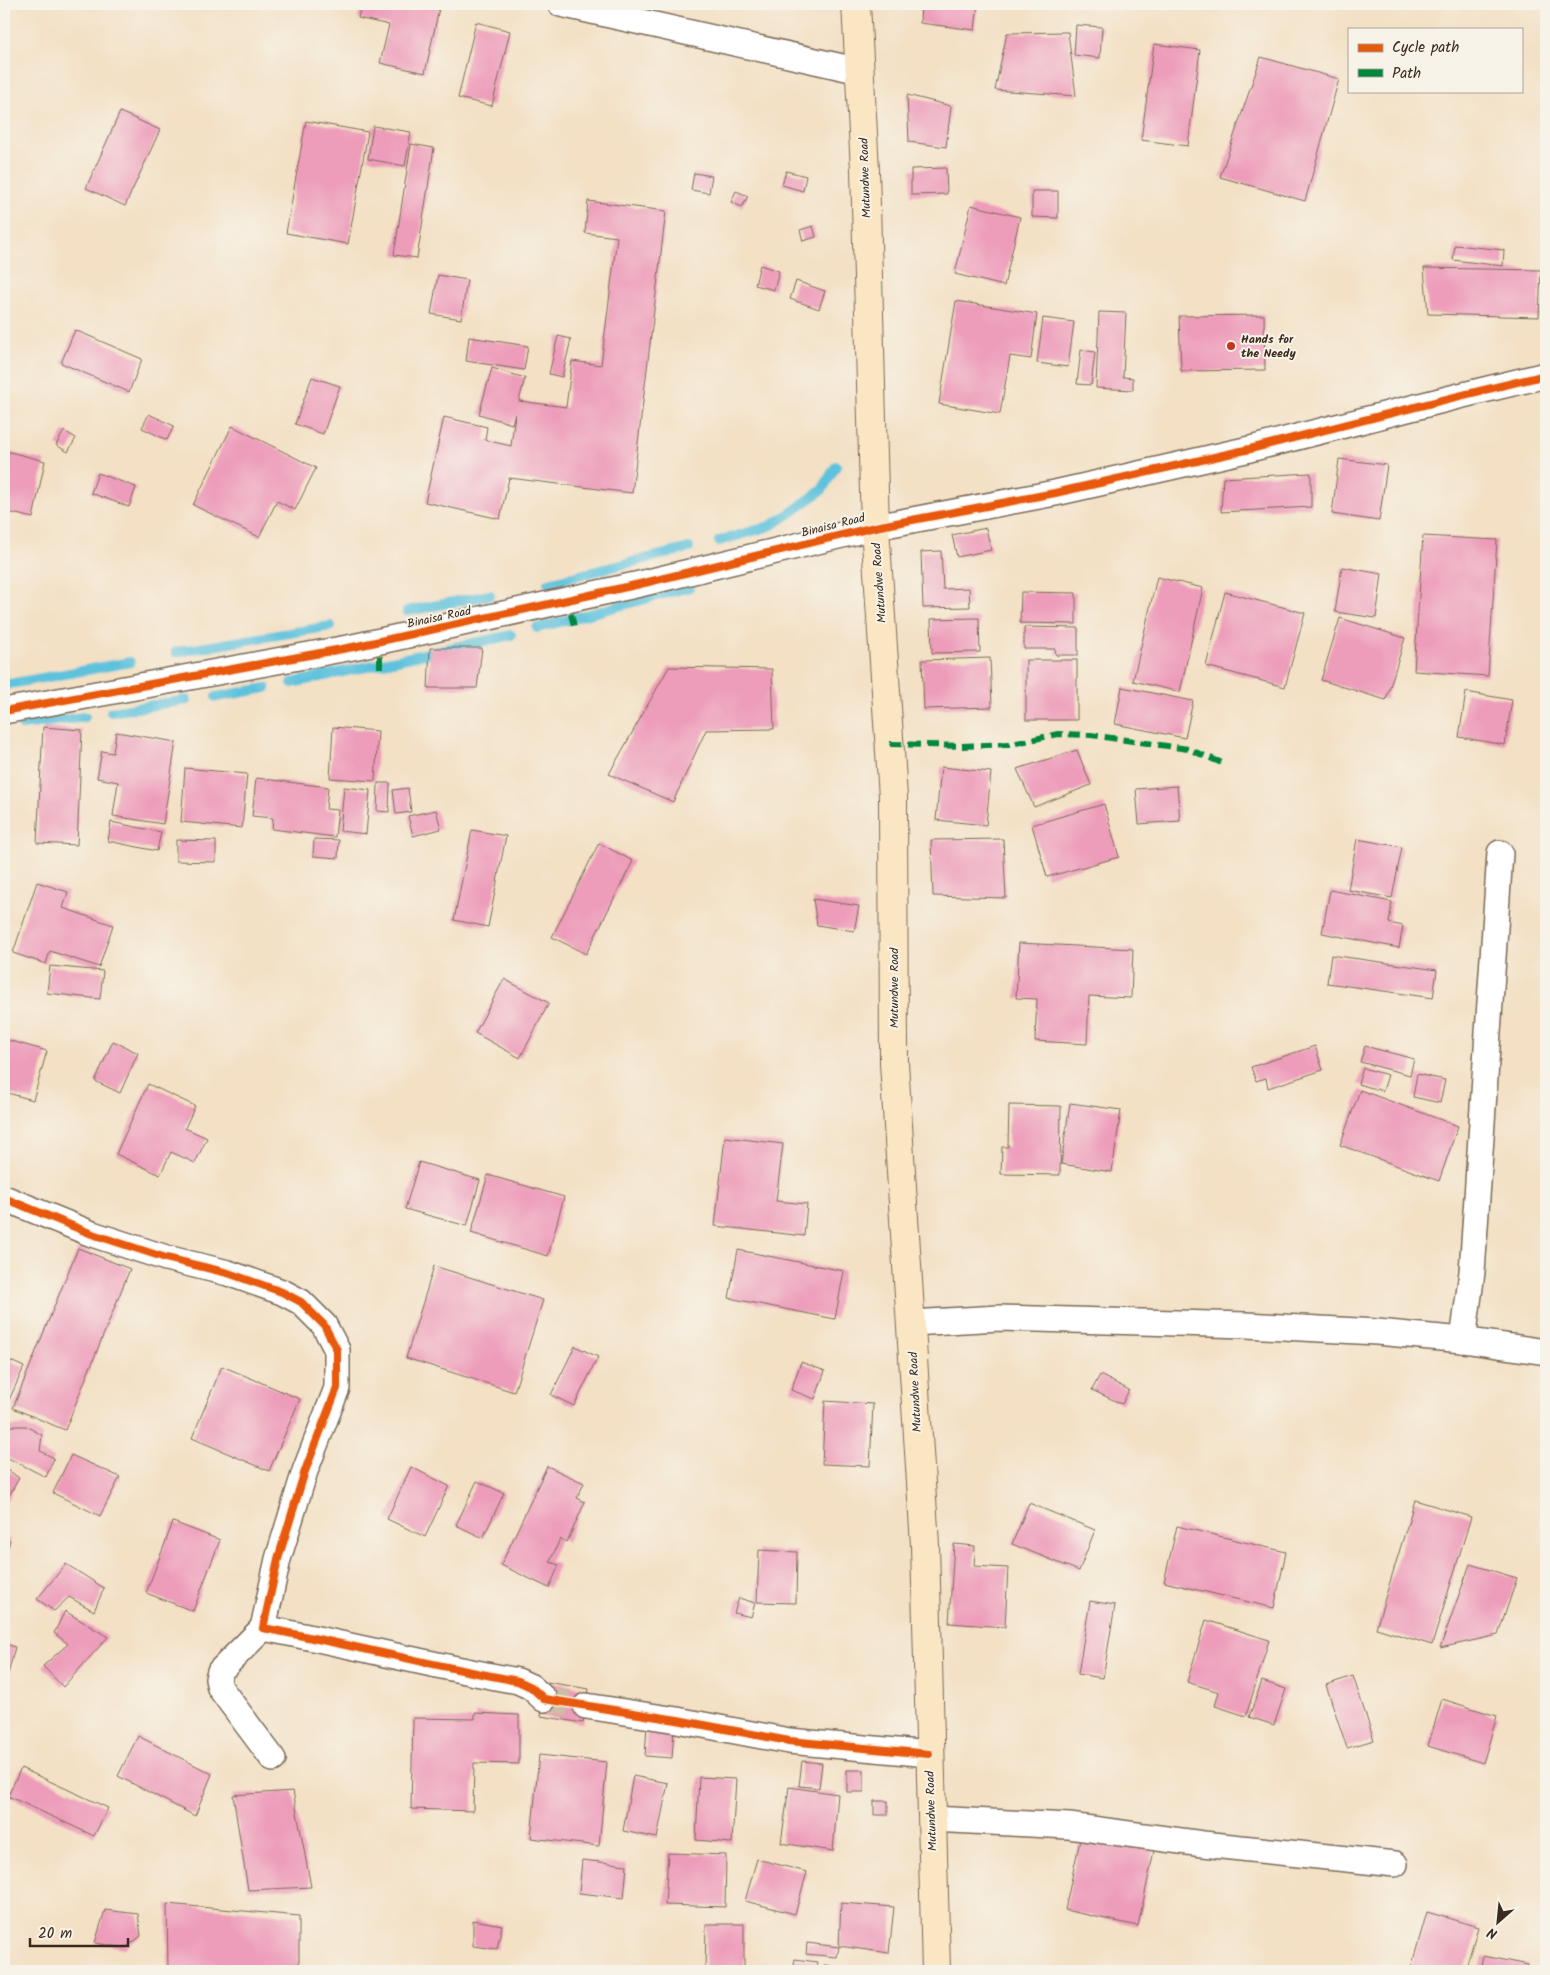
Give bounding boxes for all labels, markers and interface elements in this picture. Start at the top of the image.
legend [1348,28,1522,92]
text: Cycle path [1392,36,1459,60]
text: Path [1392,62,1421,86]
street label: Mutundwe Road [855,136,876,218]
place label: Hands for the Needy [1241,330,1296,363]
marker: Hands for the Needy [1225,340,1237,352]
street label: Binaisa Road [799,508,868,543]
street label: Mutundwe Road [867,541,892,624]
street label: Binaisa Road [405,601,474,634]
street label: Mutundwe Road [885,947,904,1028]
street label: Mutundwe Road [904,1350,927,1433]
street label: Mutundwe Road [921,1769,942,1851]
north arrow [1472,1898,1522,1948]
scale bar [30,1915,128,1947]
text: N [1483,1921,1501,1945]
text: 20 m [38,1922,72,1946]

